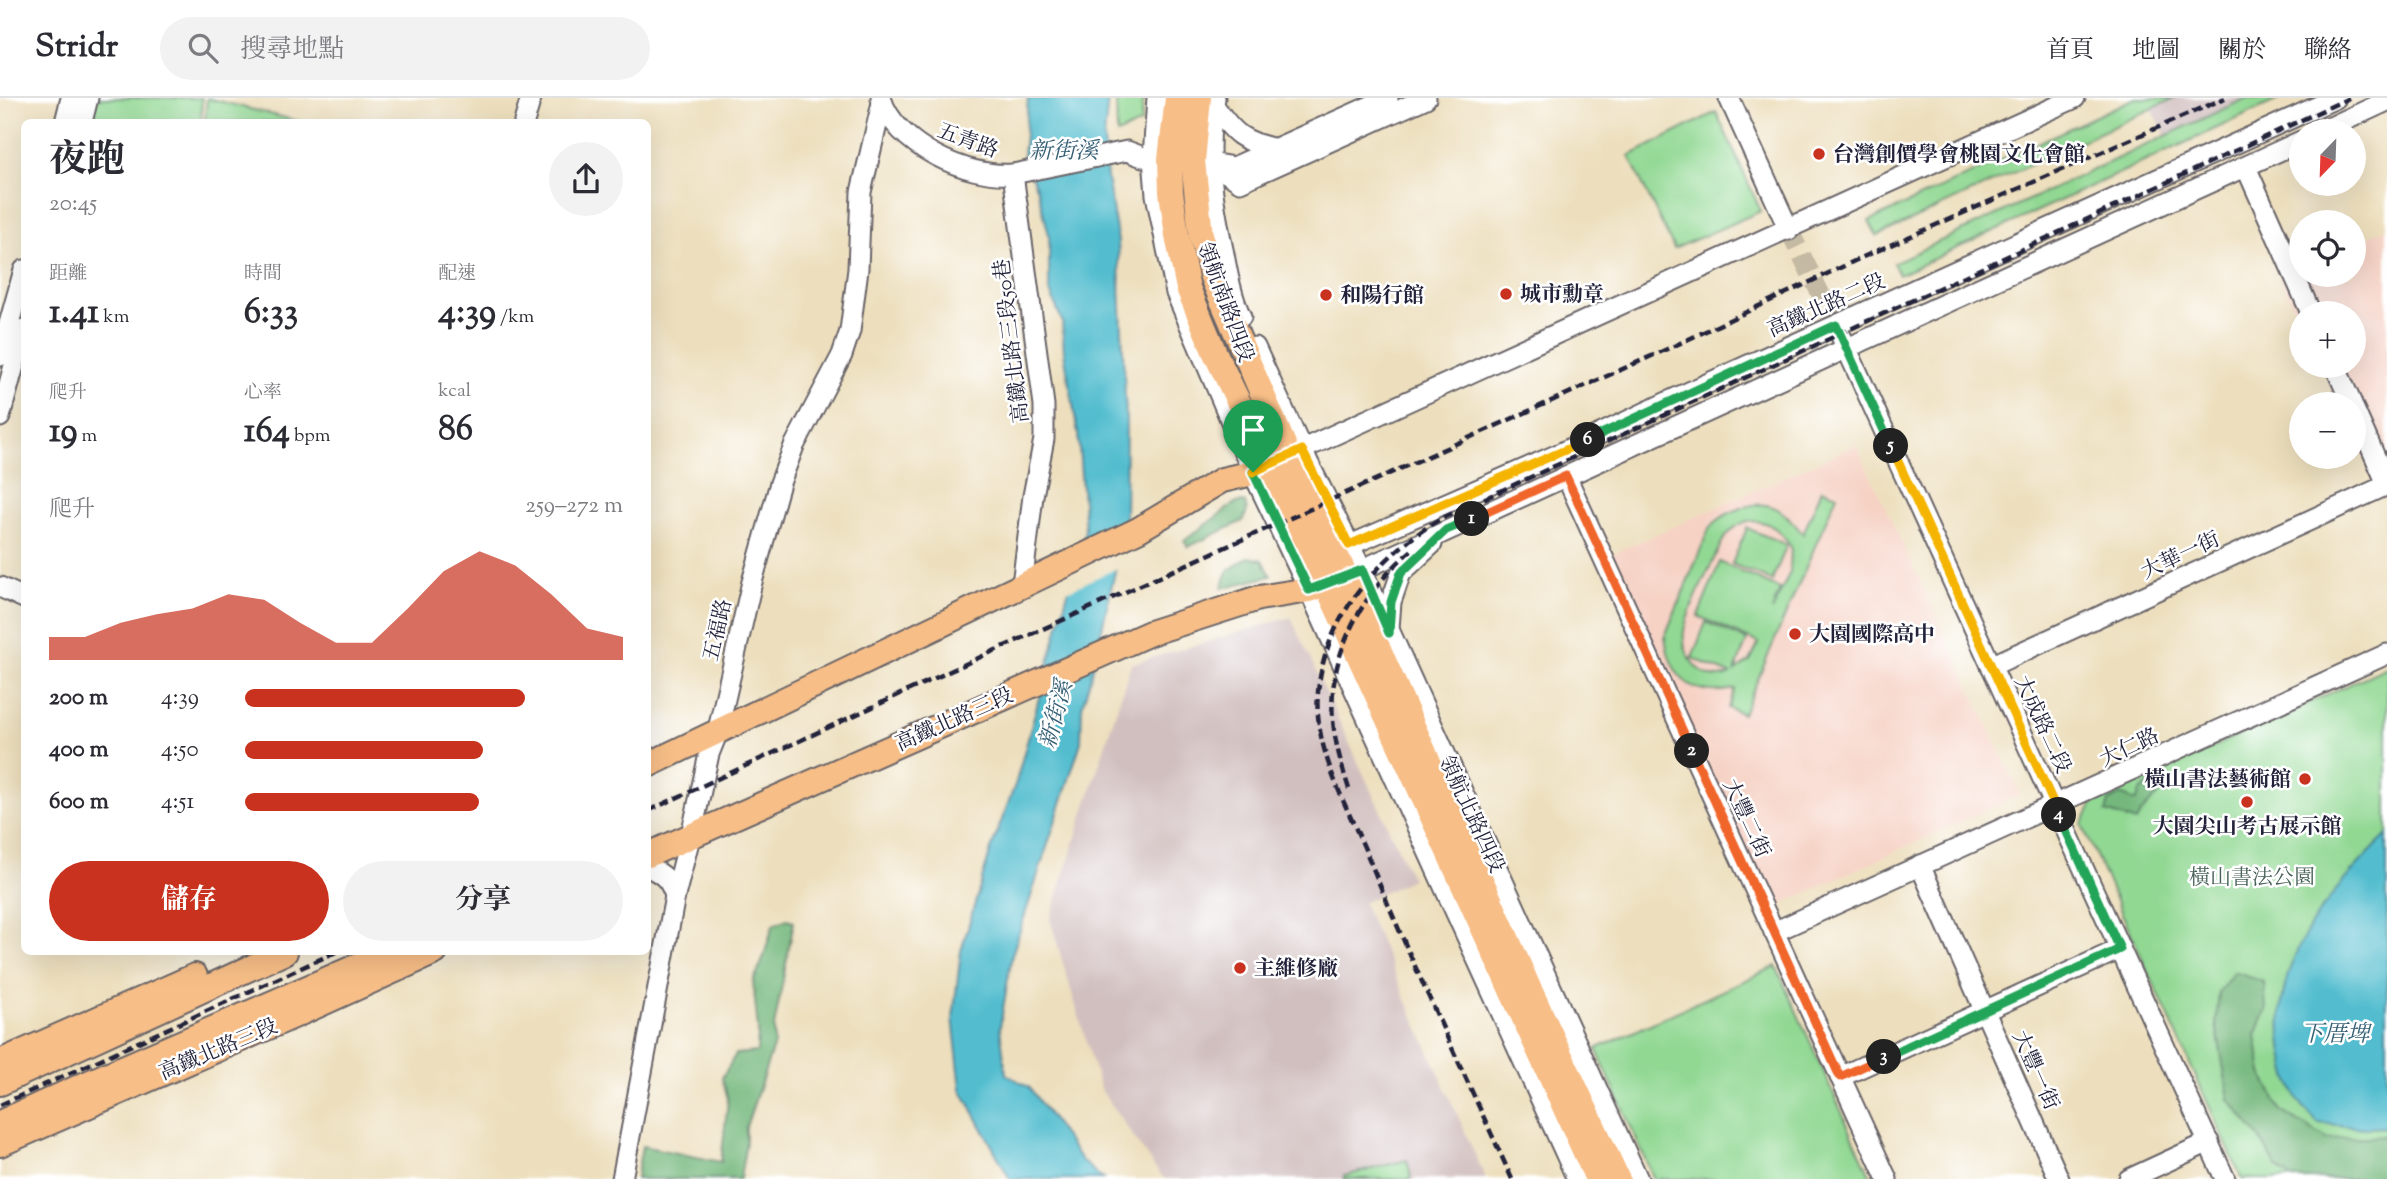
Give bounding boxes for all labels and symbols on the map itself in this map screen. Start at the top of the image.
street label: 五青路 [933,117,1002,167]
north arrow [2289,119,2366,196]
water label: 新街溪 [1030,136,1102,169]
place label: 台灣創價學會桃園文化會館 [1833,141,2085,171]
marker: 台灣創價學會桃園文化會館 [1811,146,1827,162]
street label: 領航南路四段 [1188,238,1260,367]
street label: 高鐵北路三段50巷 [988,257,1038,425]
street label: 高鐵北路二段 [1763,267,1890,346]
place label: 城市勳章 [1520,281,1604,311]
place label: 和陽行館 [1340,282,1424,312]
marker: 城市勳章 [1498,286,1514,302]
marker: 和陽行館 [1318,287,1334,303]
pin [1223,400,1283,472]
pin: 6 [1570,422,1606,458]
pin: 5 [1874,428,1909,464]
pin: 1 [1454,502,1490,536]
street label: 大華一街 [2136,525,2225,588]
street label: 五福路 [697,596,741,665]
place label: 大園國際高中 [1809,621,1935,651]
marker: 大園國際高中 [1787,626,1803,642]
street label: 大成路二段 [2005,671,2077,779]
water label: 新街溪 [1033,674,1083,752]
street label: 高鐵北路三段 [891,681,1018,760]
street label: 大仁路 [2095,722,2165,776]
pin: 2 [1674,734,1710,768]
street label: 領航北路四段 [1430,751,1510,878]
place label: 橫山書法藝術館 [2144,766,2291,796]
marker: 橫山書法藝術館 [2297,771,2313,787]
street label: 大豐二街 [1714,774,1777,863]
marker: 大園尖山考古展示館 [2239,794,2255,810]
pin: 4 [2042,798,2076,832]
place label: 大園尖山考古展示館 [2153,813,2342,843]
park label: 橫山書法公園 [2189,864,2315,894]
place label: 主維修廠 [1254,955,1338,985]
marker: 主維修廠 [1232,960,1248,976]
street label: 高鐵北路三段 [155,1012,283,1089]
water label: 下厝埤 [2301,1019,2373,1052]
street label: 大豐一街 [2003,1026,2065,1115]
pin: 3 [1867,1040,1902,1074]

